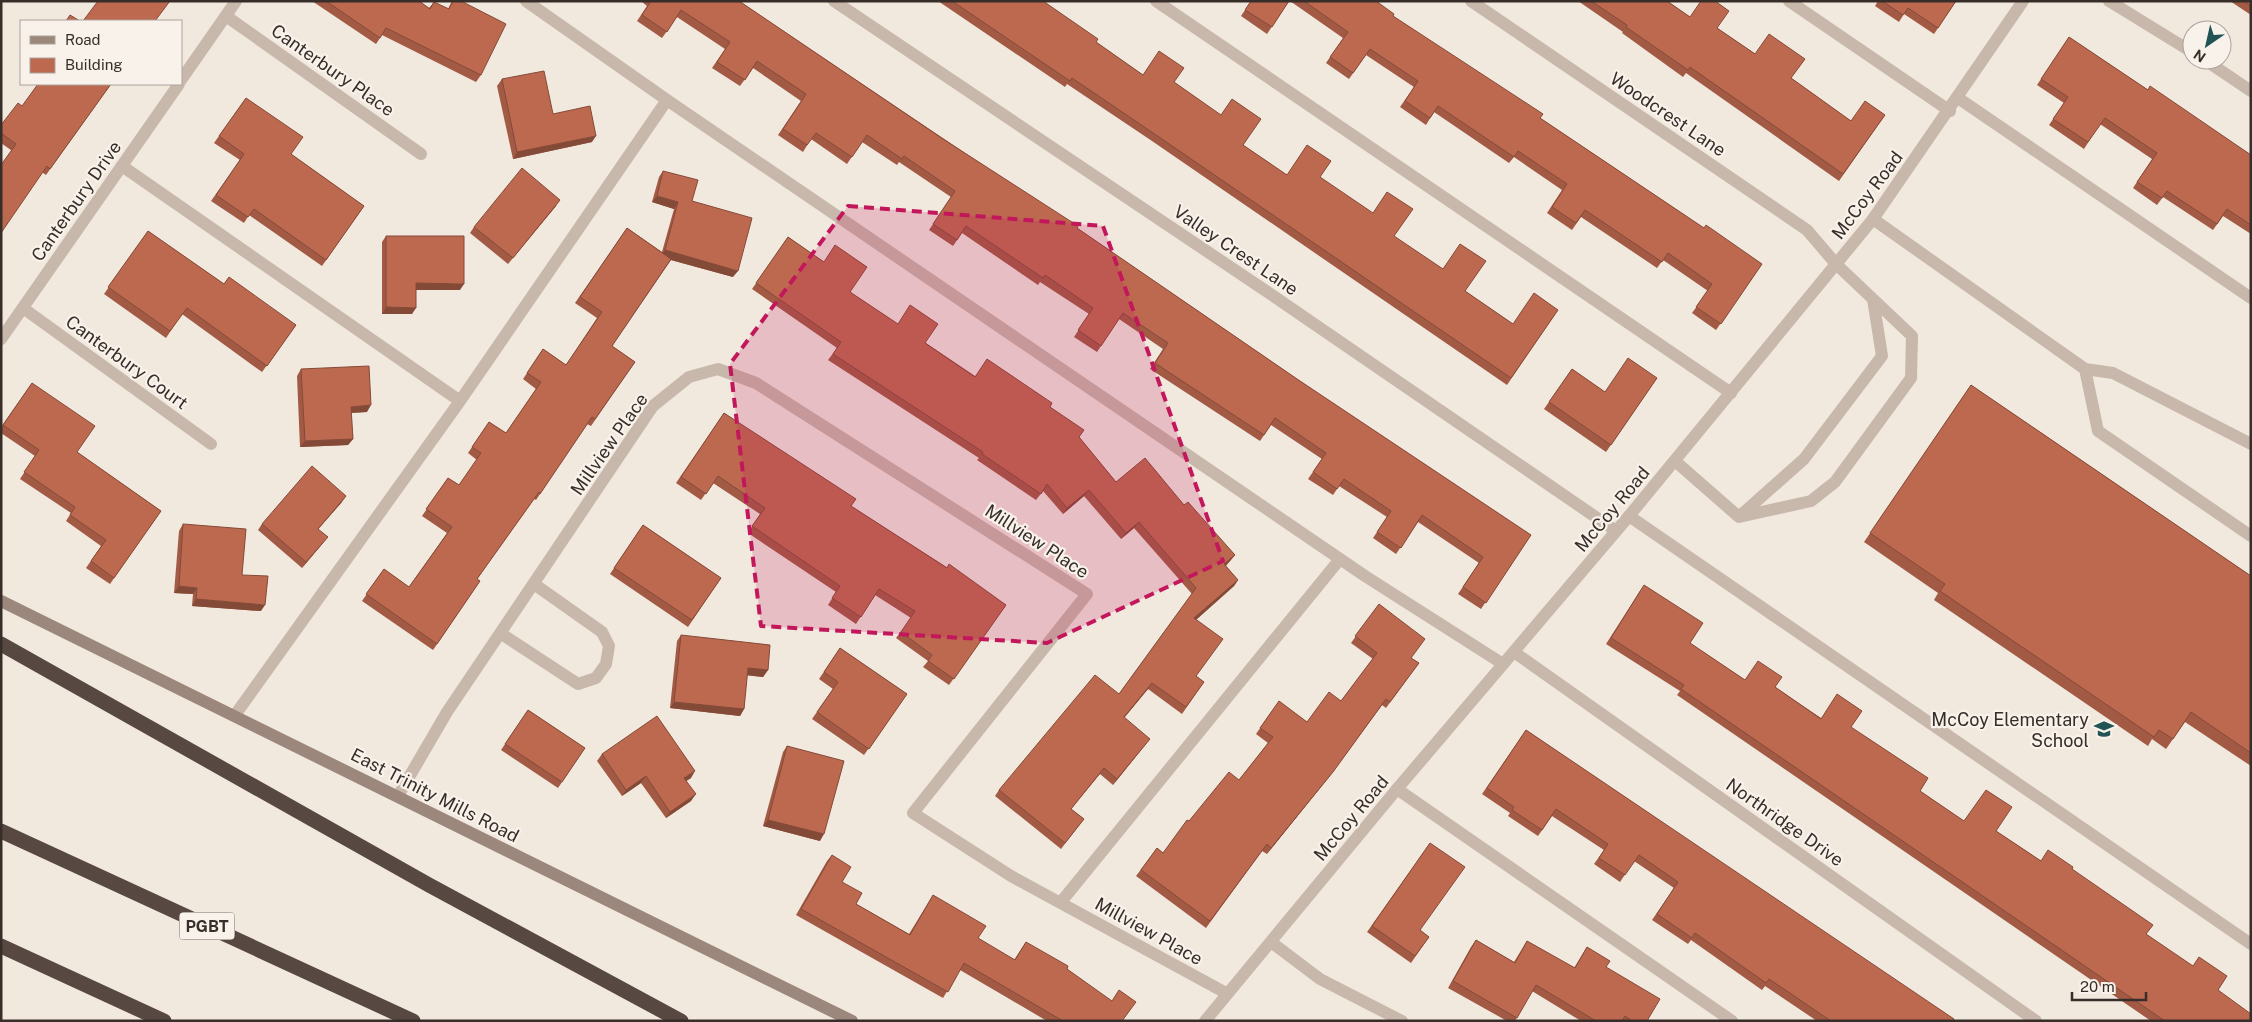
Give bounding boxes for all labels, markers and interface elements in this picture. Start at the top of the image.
legend [20,20,182,85]
street label: Canterbury Place [267,20,399,120]
north arrow [2182,20,2232,70]
text: Road [65,31,101,48]
text: N [2191,46,2209,65]
text: Building [65,56,123,73]
street label: Woodcrest Lane [1606,68,1730,160]
street label: Canterbury Drive [27,137,125,265]
street label: McCoy Road [1827,147,1907,243]
street label: Valley Crest Lane [1170,201,1302,299]
street label: Canterbury Court [62,311,192,413]
street label: Millview Place [566,389,652,499]
street label: McCoy Road [1570,462,1654,556]
street label: Millview Place [981,500,1093,582]
place label: McCoy Elementary School [1931,709,2089,751]
school or university icon: McCoy Elementary School [2093,718,2115,740]
street label: East Trinity Mills Road [348,744,522,846]
street label: McCoy Road [1309,771,1393,865]
street label: Northridge Drive [1722,774,1848,870]
street label: Millview Place [1092,893,1206,969]
road number: PGBT [180,912,234,939]
scale bar [2072,970,2146,1002]
text: 20 m [2080,978,2115,995]

